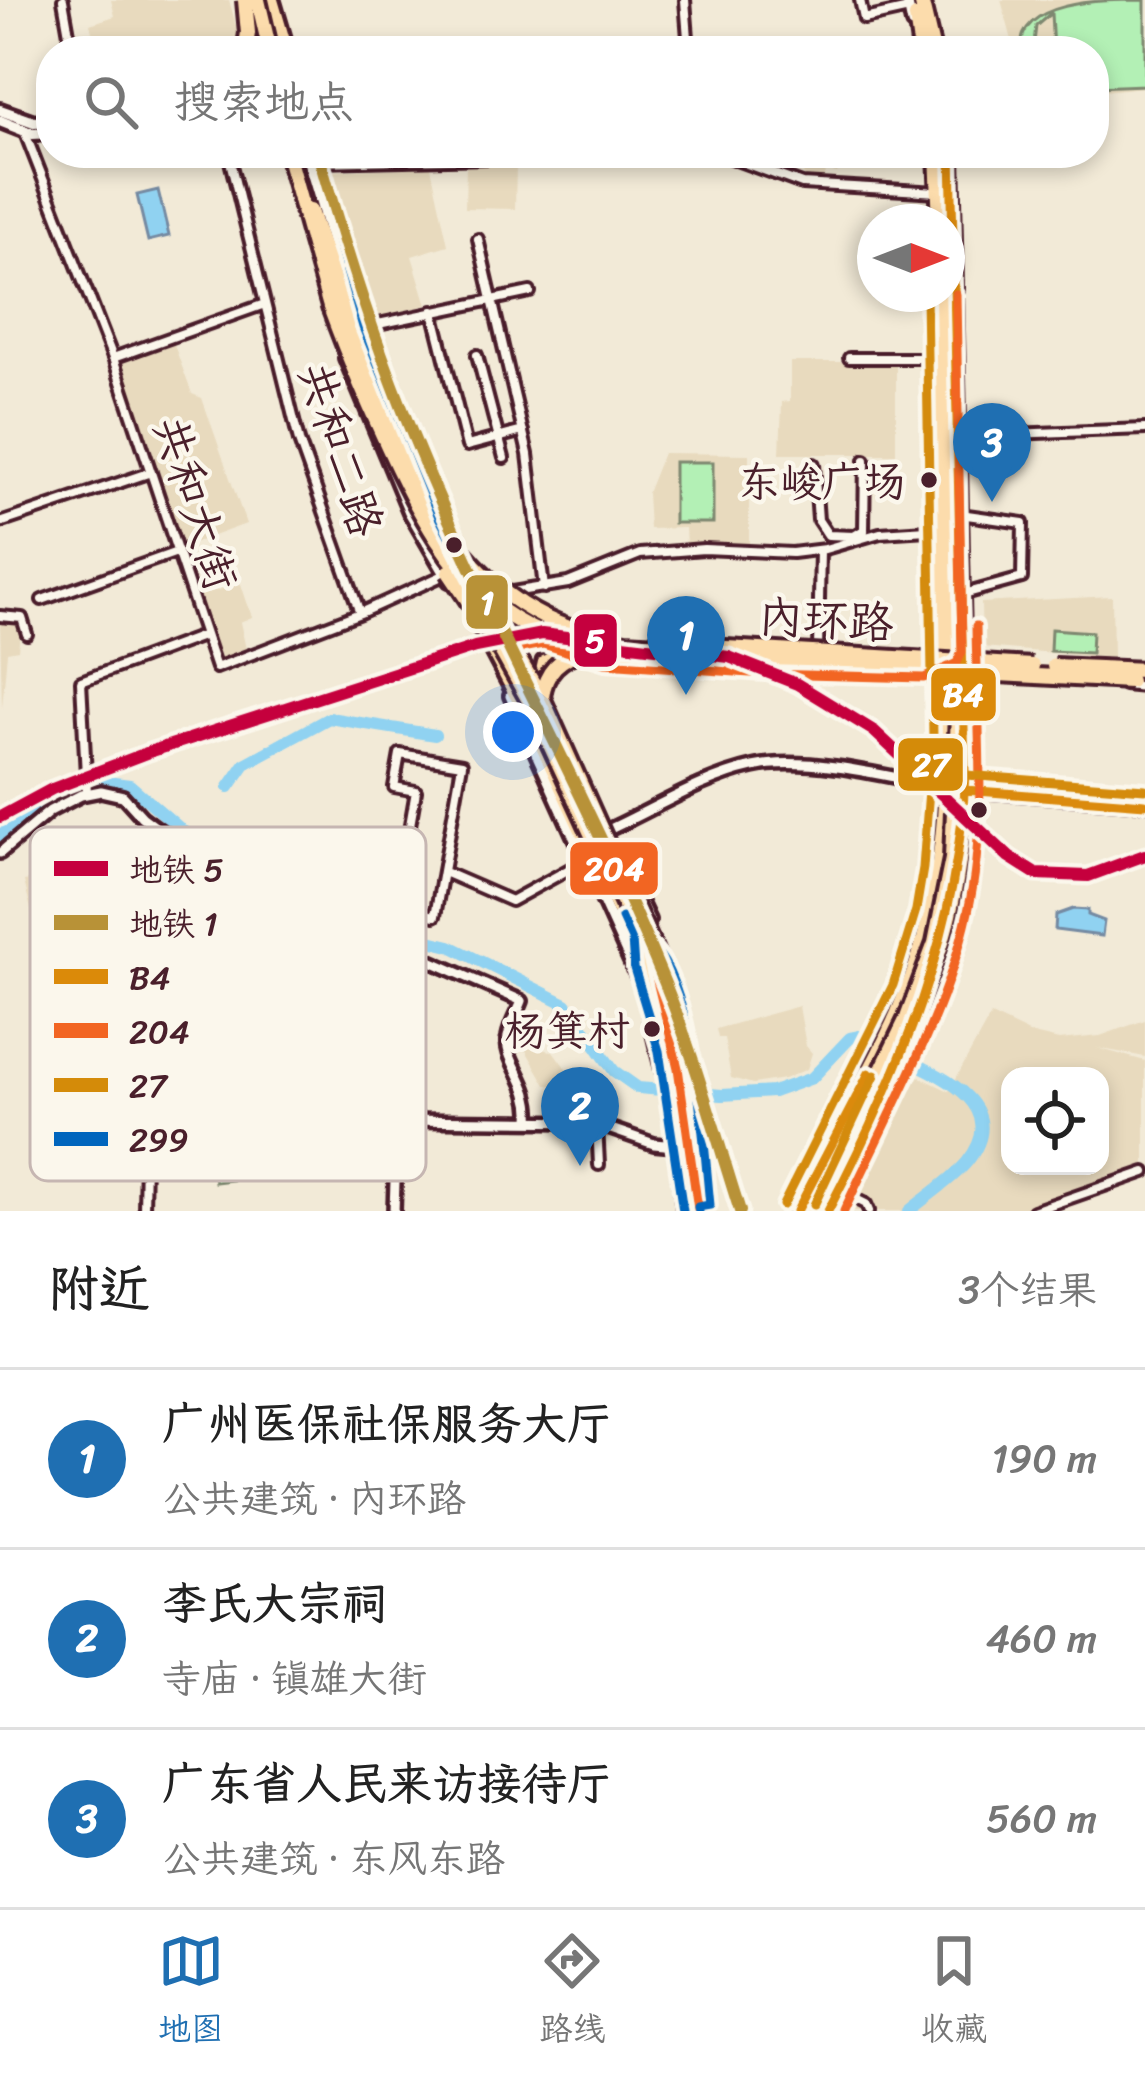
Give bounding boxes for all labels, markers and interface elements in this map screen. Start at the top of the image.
search box [36,36,1109,168]
text: 搜索地点 [174,62,354,142]
icon: search [78,69,144,135]
north arrow [857,204,965,312]
street label: 共和二路 [274,351,406,547]
pin: 3 [953,403,1031,502]
street label: 共和大街 [129,405,261,601]
place label: 东峻广场 [738,445,906,519]
marker: 东峻广场 [918,469,940,491]
unlabelled marker [443,534,465,556]
line badge: 1 [464,573,510,631]
text: 1 [480,574,494,632]
street label: 内环路 [756,577,895,663]
pin: 1 [647,596,725,695]
line badge: 5 [572,612,619,669]
text: 5 [585,612,605,670]
line badge: B4 [929,666,998,723]
text: B4 [942,666,984,724]
your location [483,702,543,762]
line badge: 27 [896,736,965,793]
text: 27 [912,736,952,794]
unlabelled marker [968,799,990,821]
legend [30,827,426,1181]
line badge: 204 [568,840,660,897]
text: 204 [584,840,645,898]
text: 地铁 5 [129,841,224,899]
text: 地铁 1 [129,895,218,953]
text: B4 [129,949,170,1007]
place label: 杨箕村 [504,994,630,1068]
text: 204 [129,1003,190,1061]
marker: 杨箕村 [641,1018,663,1040]
text: 27 [129,1057,169,1115]
pin: 2 [541,1067,619,1166]
map controls [1001,1067,1109,1175]
button: locate [1001,1067,1109,1175]
text: 299 [129,1111,189,1169]
text: 附近 [48,1244,150,1334]
text: 3个结果 [959,1255,1097,1324]
text: 广州医保社保服务大厅 [162,1384,612,1464]
text: 1 [79,1424,95,1493]
text: 190 m [992,1424,1097,1493]
text: 公共建筑 · 内环路 [162,1464,466,1533]
text: 李氏大宗祠 [162,1564,387,1644]
text: 2 [76,1604,98,1673]
text: 460 m [986,1604,1097,1673]
text: 寺庙 · 镇雄大街 [162,1644,427,1713]
text: 广东省人民来访接待厅 [162,1744,612,1824]
text: 3 [76,1784,98,1853]
text: 560 m [986,1784,1097,1853]
text: 公共建筑 · 东风东路 [162,1824,505,1893]
tab: 地图 [158,1928,224,2058]
tab: 路线 [539,1928,605,2058]
tab: 收藏 [921,1928,987,2058]

